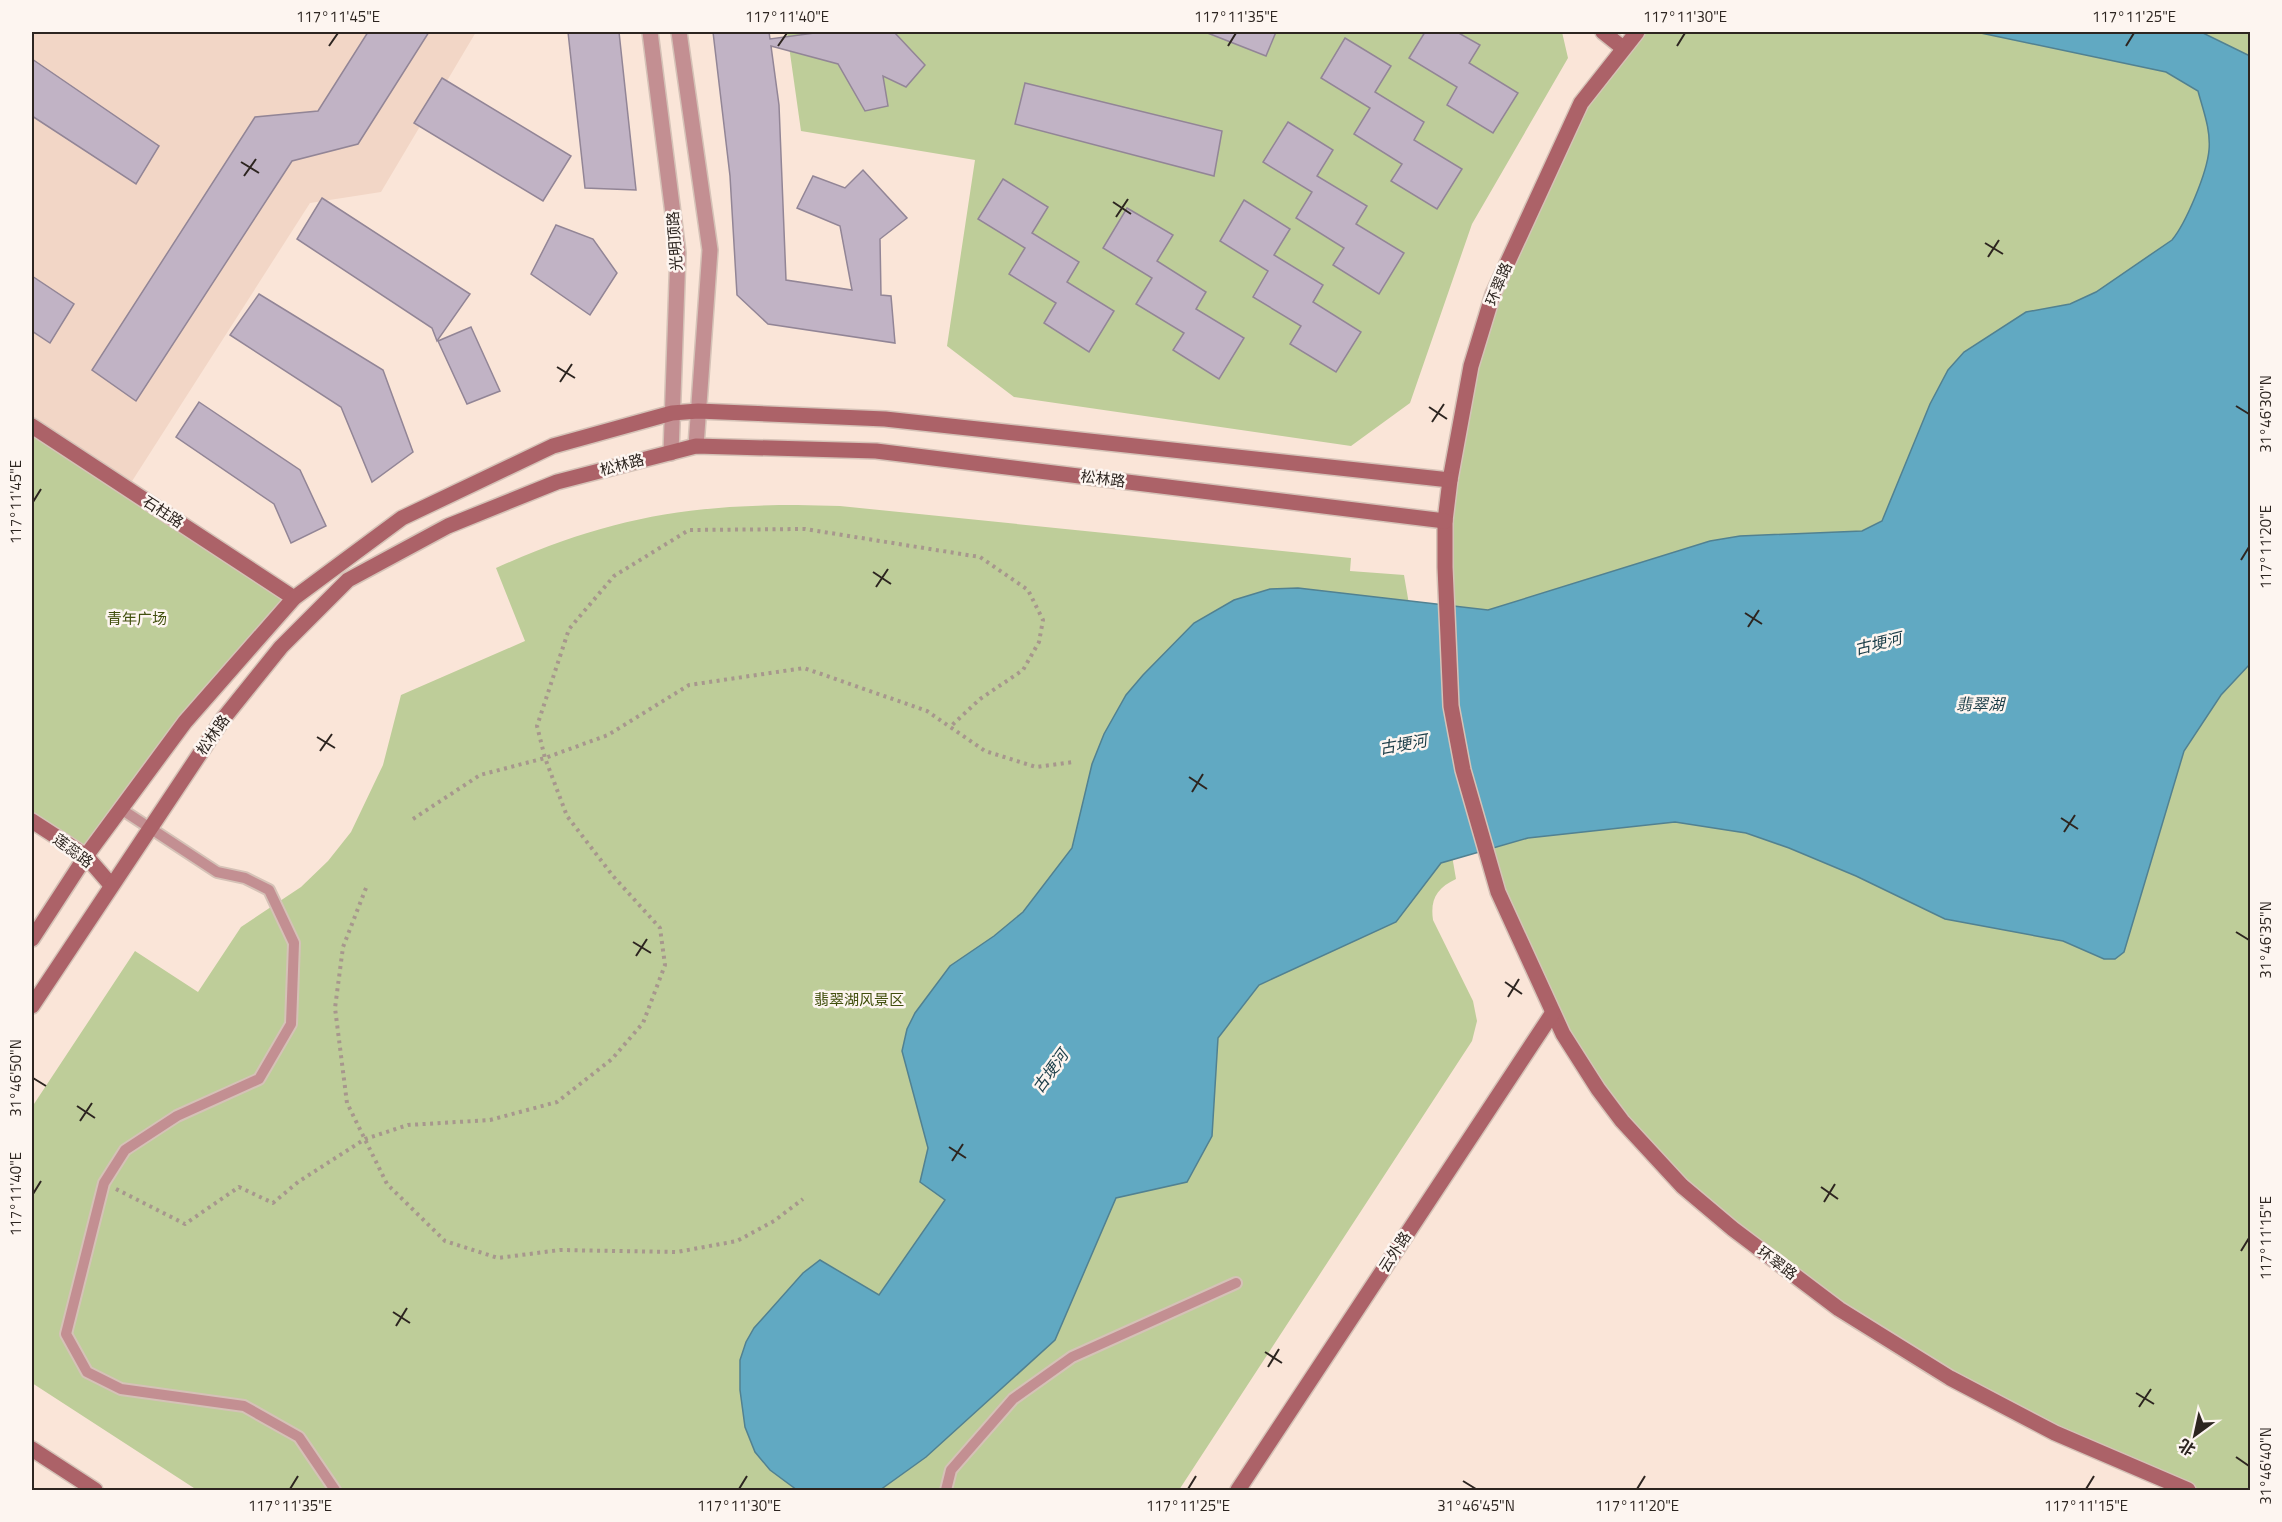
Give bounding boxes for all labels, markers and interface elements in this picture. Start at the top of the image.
text: 117°11'45"E [296,5,380,28]
text: 117°11'40"E [745,5,829,28]
text: 117°11'35"E [1194,5,1278,28]
text: 117°11'30"E [1643,5,1727,28]
text: 117°11'25"E [2092,5,2176,28]
street label: 光明顶路 [661,210,688,272]
street label: 环翠路 [1479,259,1518,309]
text: 31°46'30"N [2254,375,2277,453]
street label: 松林路 [597,448,647,481]
text: 117°11'45"E [4,460,27,544]
street label: 松林路 [1079,464,1127,493]
street label: 石柱路 [138,490,188,533]
text: 117°11'20"E [2254,505,2277,589]
park label: 青年广场 [107,607,167,630]
water label: 古埂河 [1852,625,1907,660]
water label: 翡翠湖 [1956,692,2007,716]
street label: 松林路 [190,710,235,760]
water label: 古埂河 [1377,727,1432,760]
street label: 莲蕊路 [48,828,98,873]
text: 31°46'35"N [2254,901,2277,979]
park label: 翡翠湖风景区 [814,988,904,1011]
text: 31°46'50"N [4,1039,27,1117]
water label: 古埂河 [1026,1042,1076,1097]
text: 117°11'40"E [4,1152,27,1236]
text: 117°11'15"E [2254,1196,2277,1280]
street label: 云外路 [1373,1227,1416,1277]
street label: 环翠路 [1752,1240,1802,1285]
north arrow [2165,1405,2225,1465]
text: 31°46'40"N [2254,1427,2277,1505]
text: 北 [2174,1433,2200,1462]
text: 117°11'35"E [248,1494,332,1517]
text: 117°11'30"E [697,1494,781,1517]
text: 117°11'25"E [1146,1494,1230,1517]
text: 31°46'45"N [1437,1494,1515,1517]
text: 117°11'20"E [1595,1494,1679,1517]
text: 117°11'15"E [2044,1494,2128,1517]

